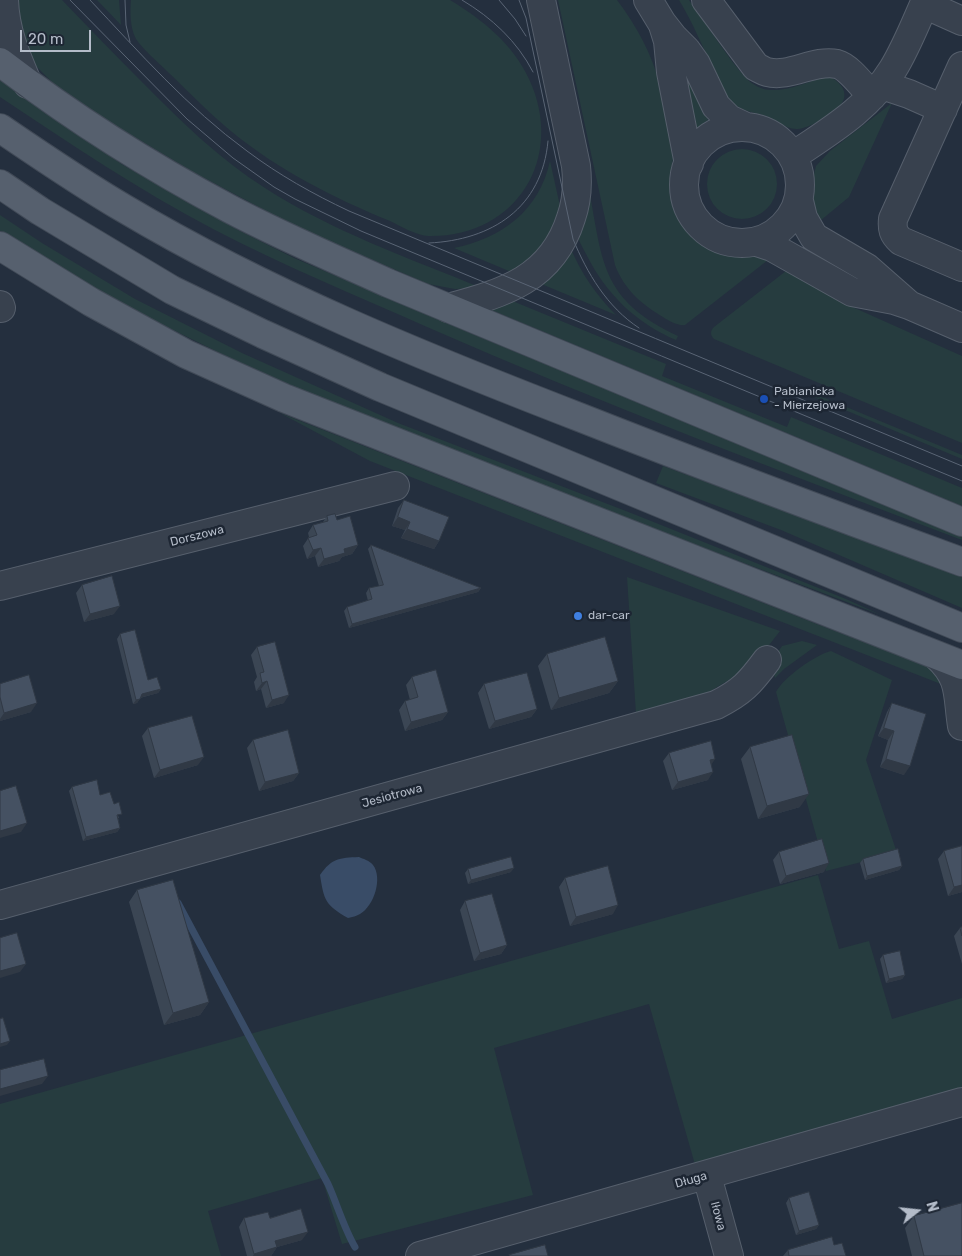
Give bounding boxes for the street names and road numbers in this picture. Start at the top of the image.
street label: Dorszowa [169,522,225,550]
street label: Jesiotrowa [360,781,424,811]
street label: Długa [673,1169,709,1191]
street label: Iłowa [707,1200,729,1232]

